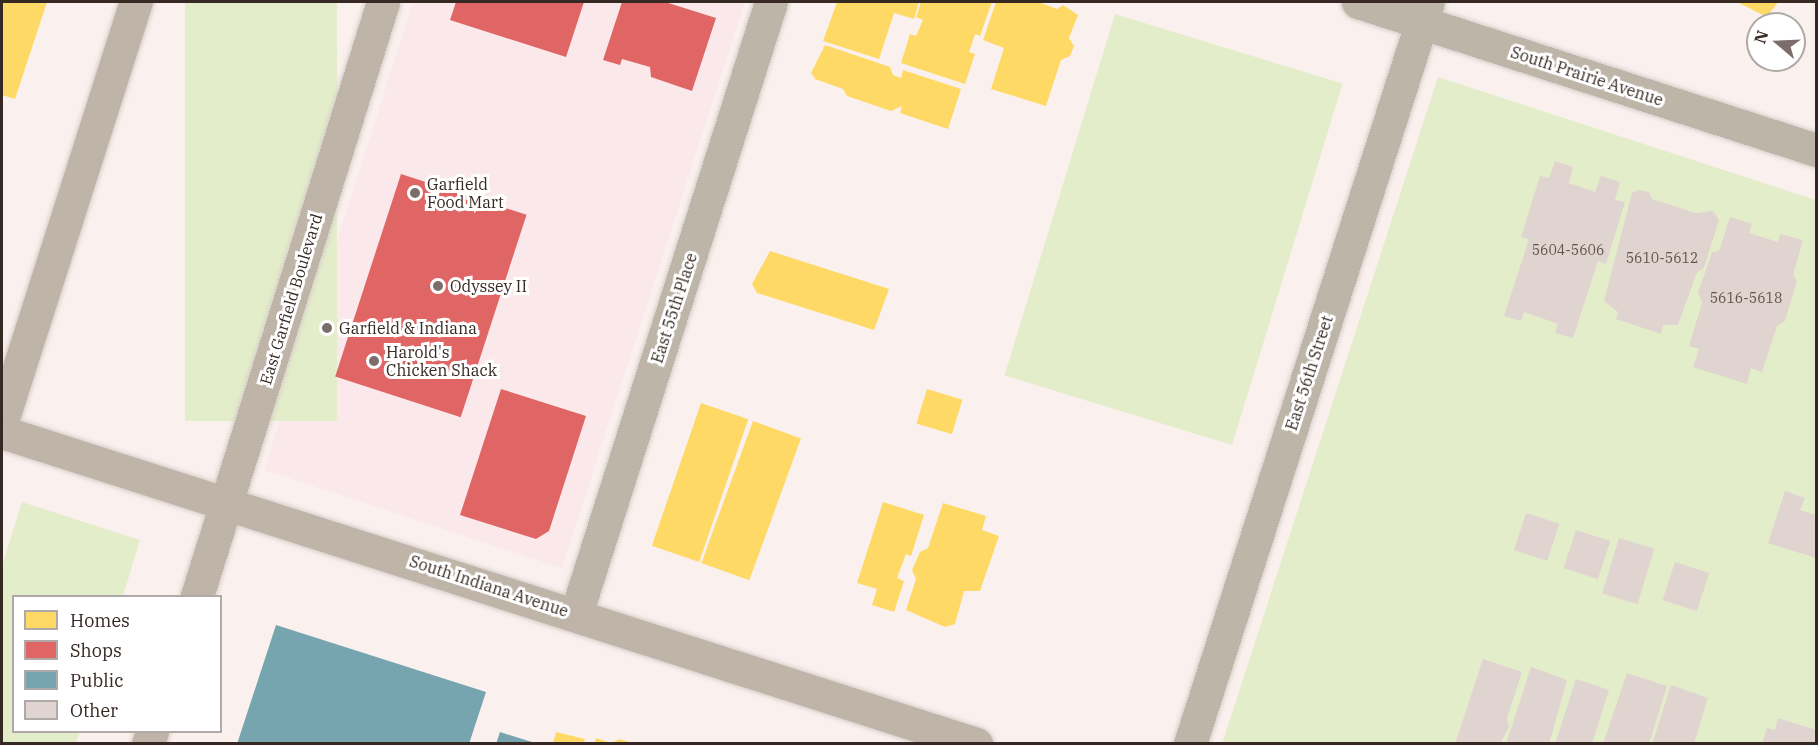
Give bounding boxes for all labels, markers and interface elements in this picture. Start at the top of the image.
north arrow [1746,12,1806,72]
text: N [1749,28,1772,46]
street label: South Prairie Avenue [1508,42,1666,110]
place label: Garfield Food Mart [427,174,504,212]
marker: Garfield Food Mart [408,186,422,200]
street label: East Garfield Boulevard [256,211,326,387]
house number: 5604-5606 [1532,242,1604,258]
street label: East 55th Place [647,250,701,366]
house number: 5610-5612 [1626,250,1698,266]
place label: Odyssey II [450,276,527,296]
marker: Odyssey II [431,279,445,293]
house number: 5616-5618 [1710,290,1782,306]
street label: East 56th Street [1281,313,1337,433]
place label: Garfield & Indiana [339,318,477,338]
marker: Garfield & Indiana [320,321,334,335]
place label: Harold's Chicken Shack [386,342,497,380]
marker: Harold's Chicken Shack [367,354,381,368]
street label: South Indiana Avenue [407,551,571,621]
legend [12,595,222,733]
text: Homes [70,609,130,632]
text: Shops [70,639,122,662]
text: Public [70,669,124,692]
text: Other [70,699,118,722]

